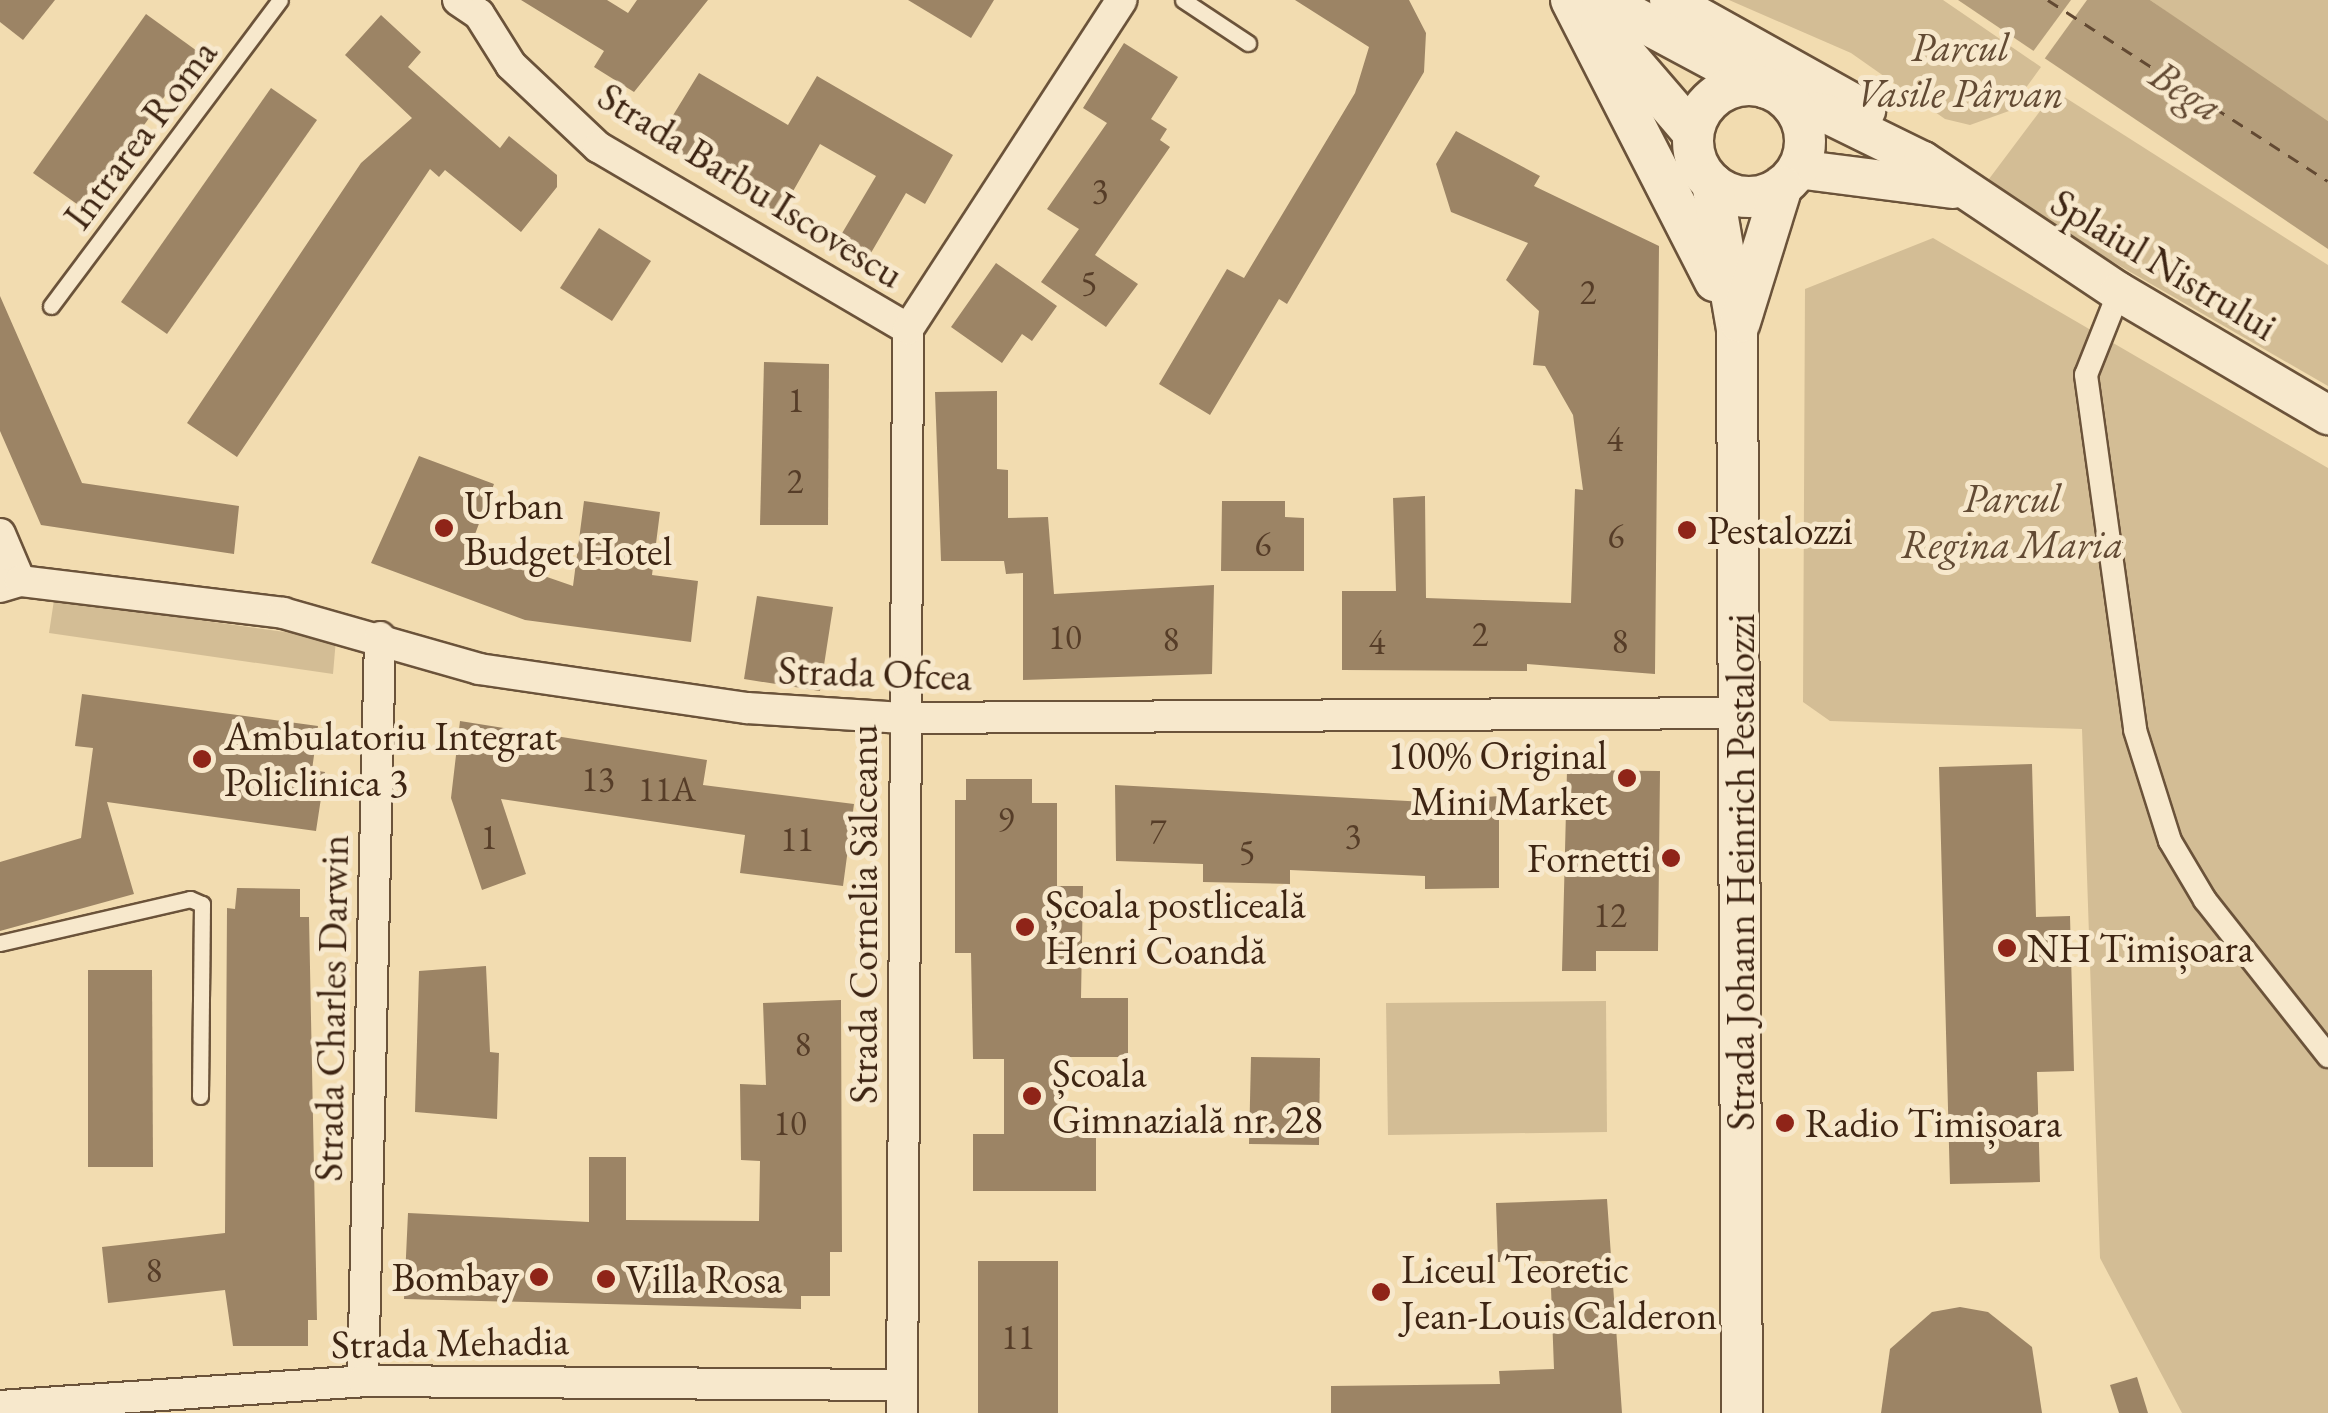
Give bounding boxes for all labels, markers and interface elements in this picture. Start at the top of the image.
park label: Parcul Vasile Pârvan [1856,23,2064,117]
street label: Intrarea Roma [53,30,227,238]
water label: Bega [2141,49,2231,133]
street label: Strada Barbu Iscovescu [590,72,912,298]
house number: 3 [1092,170,1108,212]
street label: Splaiul Nistrului [2042,178,2286,350]
house number: 5 [1081,262,1097,304]
house number: 2 [1580,271,1596,313]
house number: 1 [788,379,804,421]
house number: 4 [1607,418,1623,460]
house number: 2 [787,460,803,502]
park label: Parcul Regina Maria [1901,474,2123,568]
place label: Urban Budget Hotel [464,481,672,575]
place label: Pestalozzi [1707,506,1853,554]
house number: 6 [1608,515,1624,557]
marker: Urban Budget Hotel [433,517,455,539]
marker: Pestalozzi [1676,519,1698,541]
house number: 6 [1255,523,1271,565]
house number: 2 [1472,613,1488,655]
street label: Strada Johann Heinrich Pestalozzi [1716,613,1764,1131]
house number: 10 [1048,616,1082,658]
house number: 8 [1163,618,1179,660]
house number: 8 [1612,620,1628,662]
house number: 4 [1369,621,1385,663]
street label: Strada Ofcea [777,646,973,700]
place label: Ambulatoriu Integrat Policlinica 3 [224,712,557,806]
street label: Strada Cornelia Sălceanu [839,724,887,1104]
place label: 100% Original Mini Market [1388,731,1607,825]
marker: Ambulatoriu Integrat Policlinica 3 [189,746,215,772]
house number: 13 [581,758,615,800]
marker: 100% Original Mini Market [1616,767,1638,789]
house number: 11A [638,768,696,810]
house number: 9 [998,798,1014,840]
house number: 7 [1150,810,1166,852]
house number: 3 [1345,815,1361,857]
house number: 1 [481,816,497,858]
house number: 11 [780,818,814,860]
house number: 5 [1239,831,1255,873]
street label: Strada Charles Darwin [304,834,358,1182]
place label: Fornetti [1527,834,1651,882]
marker: Fornetti [1660,847,1682,869]
place label: Școala postliceală Henri Coandă [1045,880,1306,974]
house number: 12 [1593,894,1627,936]
marker: Școala postliceală Henri Coandă [1014,916,1036,938]
place label: NH Timișoara [2027,924,2254,972]
marker: NH Timișoara [1996,937,2018,959]
house number: 8 [795,1023,811,1065]
place label: Școala Gimnazială nr. 28 [1052,1049,1323,1143]
marker: Școala Gimnazială nr. 28 [1021,1085,1043,1107]
place label: Radio Timișoara [1805,1099,2062,1147]
house number: 10 [773,1102,807,1144]
marker: Radio Timișoara [1774,1112,1796,1134]
place label: Liceul Teoretic Jean-Louis Calderon [1401,1245,1717,1339]
house number: 8 [146,1249,162,1291]
place label: Bombay [392,1253,519,1301]
place label: Villa Rosa [626,1255,782,1303]
marker: Bombay [528,1266,550,1288]
marker: Villa Rosa [595,1268,617,1290]
marker: Liceul Teoretic Jean-Louis Calderon [1370,1281,1392,1303]
street label: Strada Mehadia [331,1316,569,1368]
house number: 11 [1001,1316,1035,1358]

